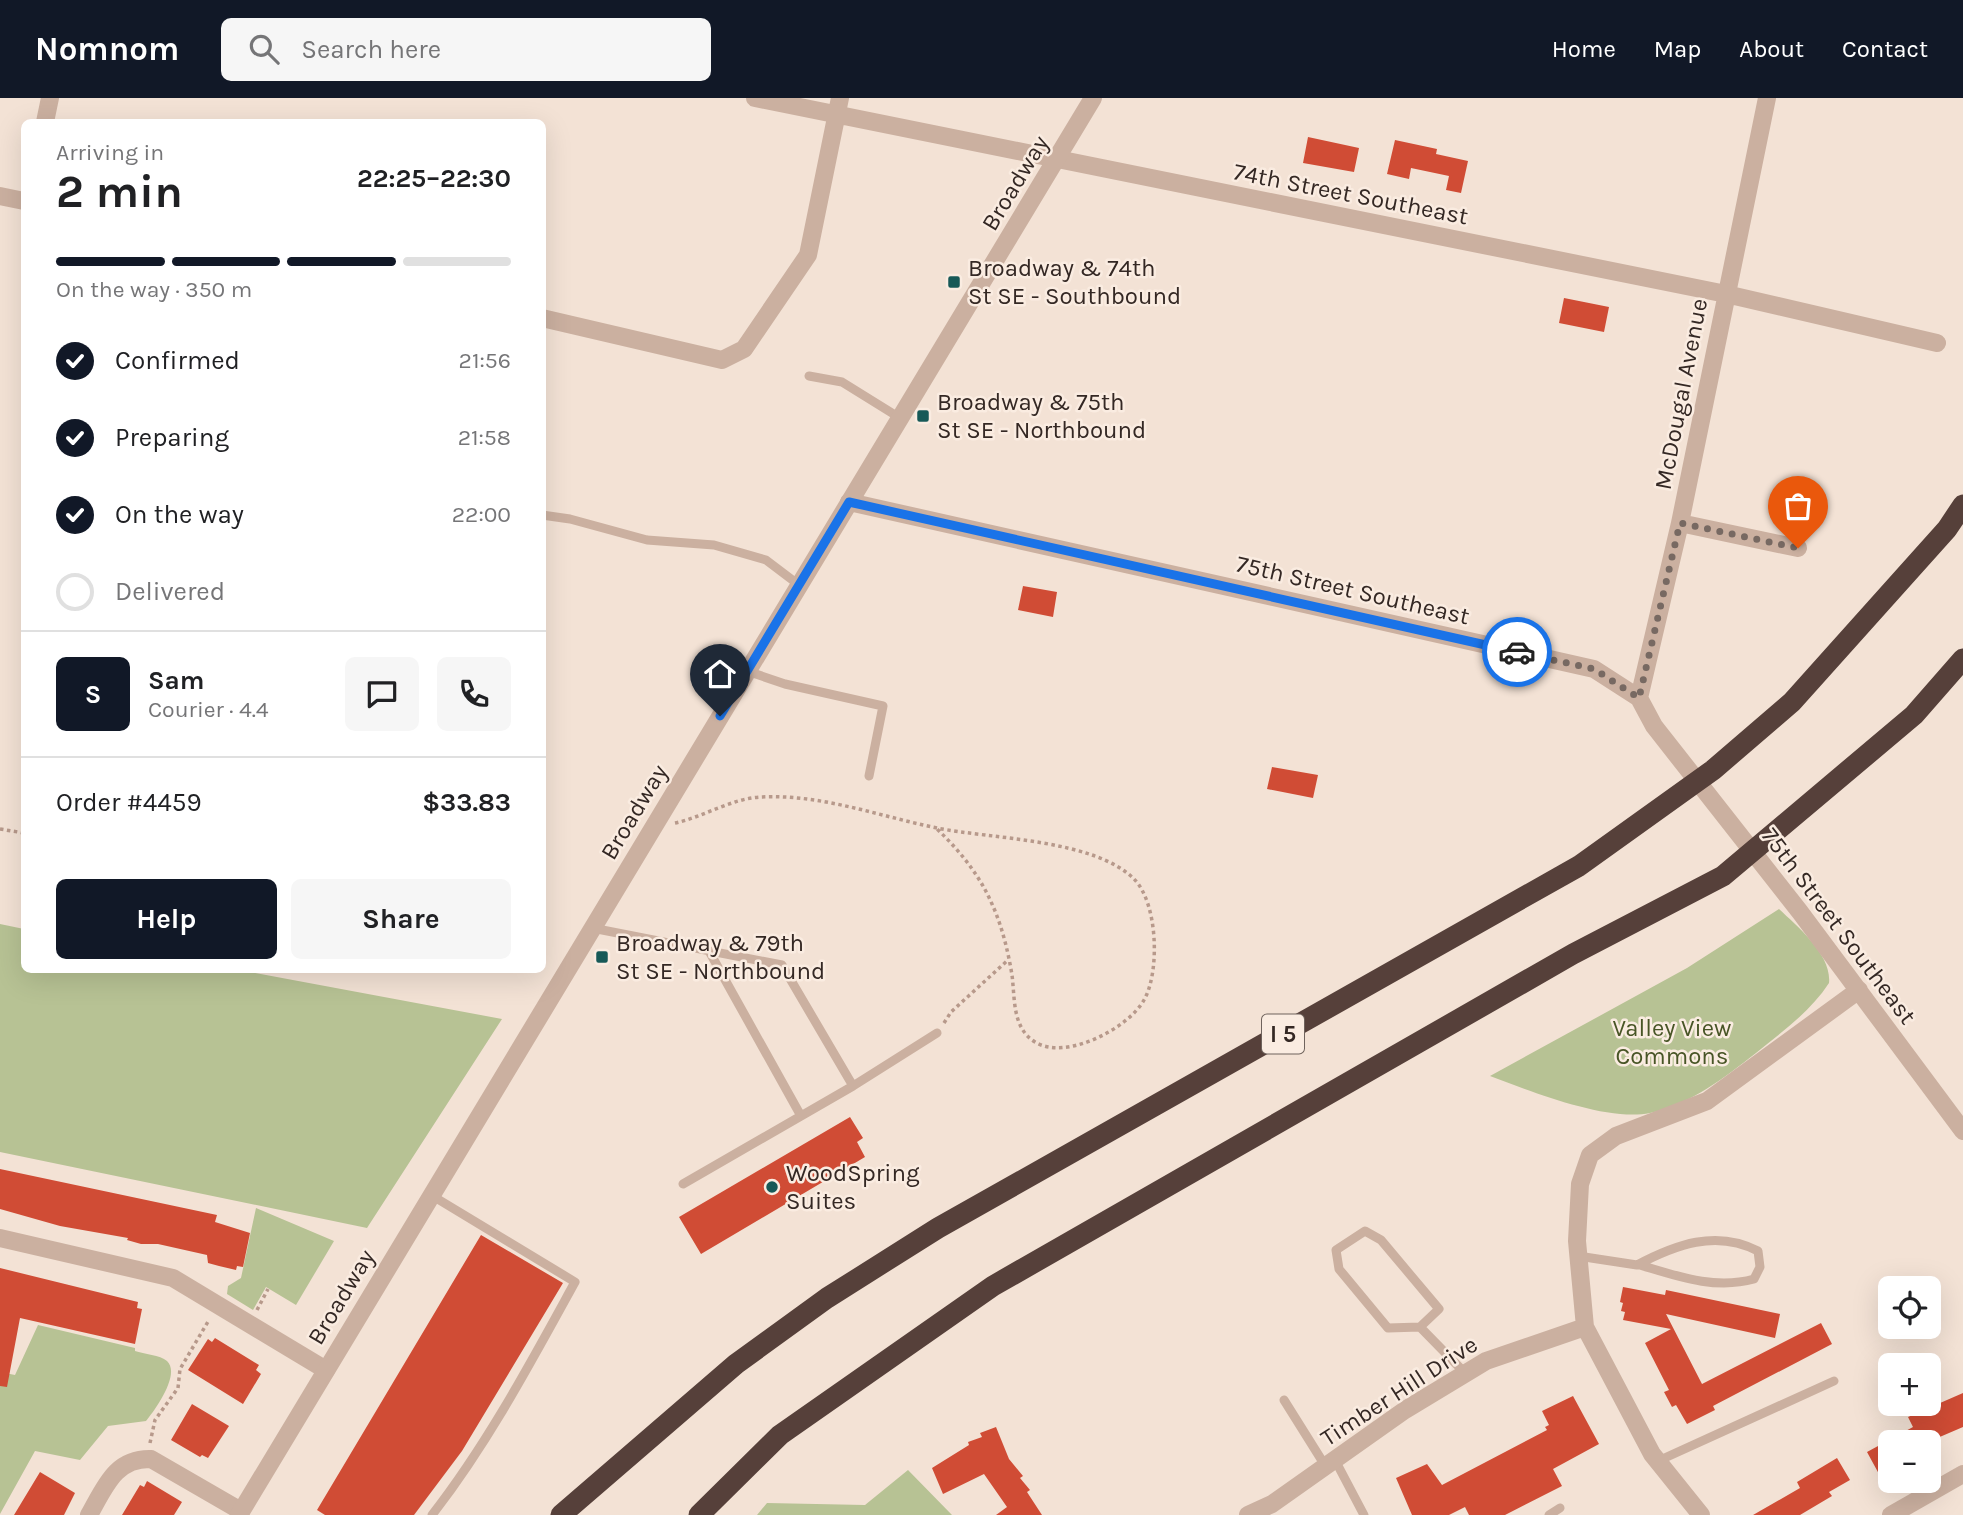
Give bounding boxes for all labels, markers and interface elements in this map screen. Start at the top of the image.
search box [221,18,711,81]
text: Nomnom [35,30,179,68]
icon: search [245,30,283,68]
text: Search here [301,34,441,65]
text: Home [1552,35,1616,63]
text: Map [1654,35,1701,63]
text: About [1739,35,1804,63]
text: Contact [1842,35,1928,63]
street label: Broadway [976,130,1054,236]
text: Arriving in [56,139,164,166]
street label: 74th Street Southeast [1231,158,1471,230]
text: 22:25–22:30 [357,163,511,194]
text: 2 min [56,165,183,219]
place label: Broadway & 74th St SE - Southbound [968,254,1181,310]
marker: Broadway & 74th St SE - Southbound [946,274,962,290]
text: On the way · 350 m [56,276,252,303]
street label: McDougal Avenue [1649,296,1713,492]
icon: check [56,342,94,380]
text: Confirmed [115,345,240,376]
text: 21:56 [459,347,511,374]
place label: Broadway & 75th St SE - Northbound [937,388,1146,444]
marker: Broadway & 75th St SE - Northbound [915,408,931,424]
icon: check [56,419,94,457]
text: Preparing [115,422,229,453]
text: 21:58 [458,424,511,451]
pin [1768,476,1828,548]
icon: bag [1779,487,1817,525]
icon: check [56,496,94,534]
text: On the way [115,499,244,530]
text: 22:00 [452,501,511,528]
street label: 75th Street Southeast [1234,550,1472,630]
text: Delivered [115,576,225,607]
courier [1482,617,1552,687]
icon: car [1498,633,1536,671]
pin [690,644,750,716]
icon: home [701,655,739,693]
button: chat [345,657,419,731]
button: phone [437,657,511,731]
text: Sam [148,665,204,696]
text: S [85,679,101,710]
text: Courier · 4.4 [148,696,269,723]
street label: Broadway [595,759,673,865]
text: Order #4459 [56,787,202,818]
text: $33.83 [422,787,511,818]
street label: 75th Street Southeast [1756,822,1922,1030]
button: Help [56,879,277,959]
button: Share [291,879,511,959]
place label: Broadway & 79th St SE - Northbound [616,929,825,985]
marker: Broadway & 79th St SE - Northbound [594,949,610,965]
park label: Valley View Commons [1613,1014,1731,1070]
road number: I 5 [1262,1015,1304,1054]
place label: WoodSpring Suites [786,1159,920,1215]
marker: WoodSpring Suites [764,1179,780,1195]
street label: Broadway [302,1244,380,1350]
map controls [1878,1276,1941,1493]
button: locate [1878,1276,1941,1339]
street label: Timber Hill Drive [1316,1330,1482,1452]
button: + [1878,1353,1941,1416]
button: − [1878,1430,1941,1493]

